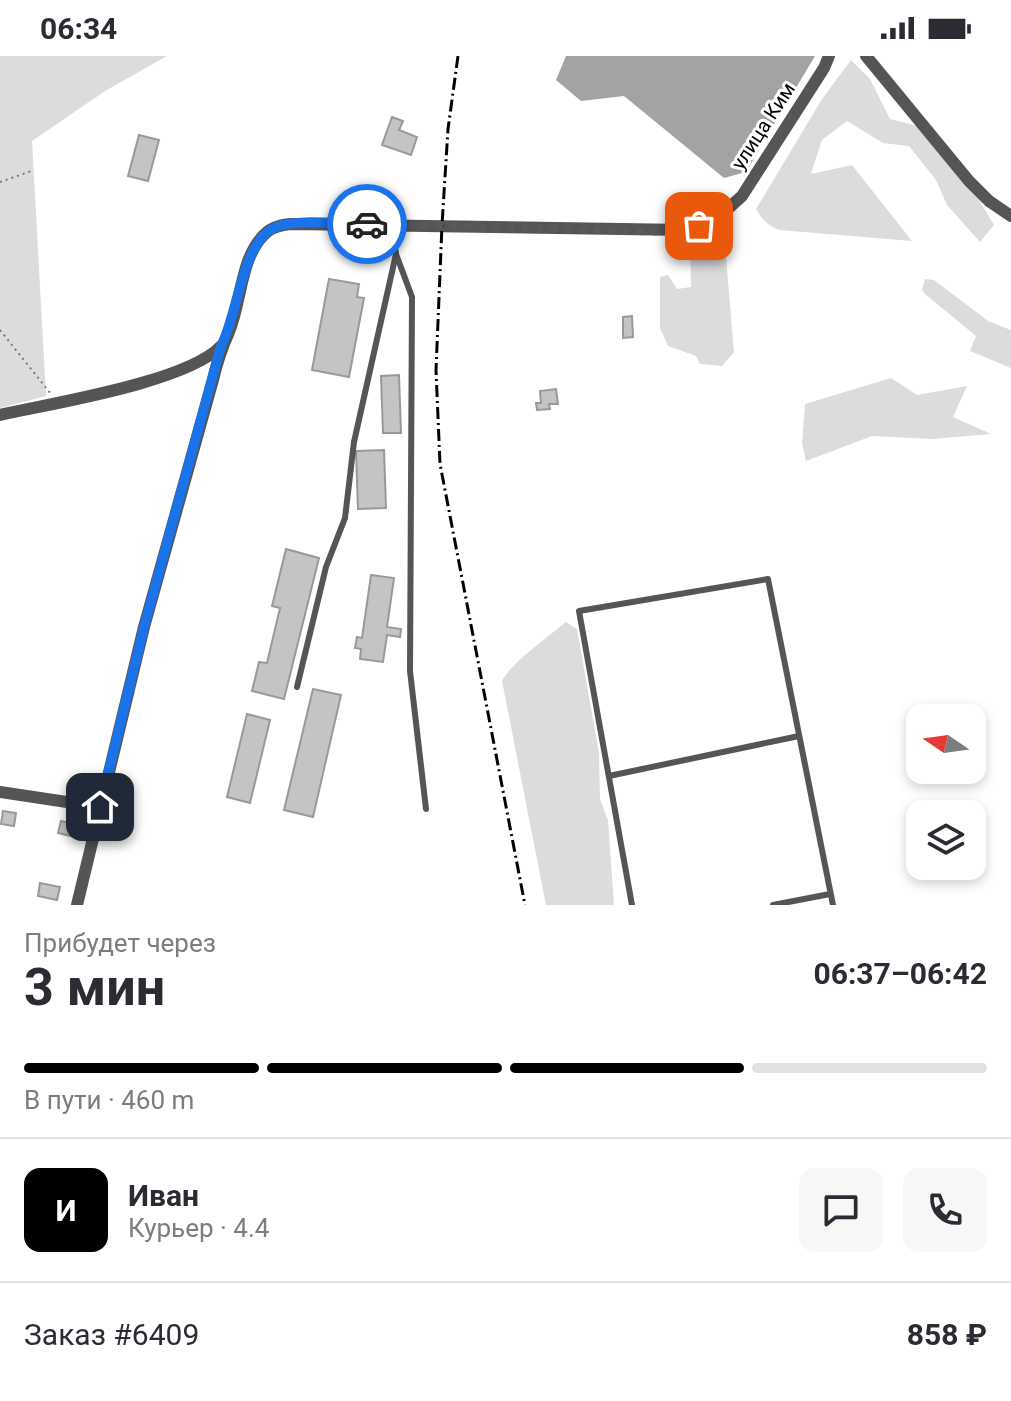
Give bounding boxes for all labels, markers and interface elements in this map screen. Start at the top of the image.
text: 06:34 [40,11,117,46]
street label: улица Ким [726,78,800,174]
courier [327,184,407,264]
pin [665,192,733,260]
icon: car [345,202,389,246]
icon: bag [677,204,721,248]
north arrow [906,704,986,784]
map controls [906,704,986,880]
pin [66,773,134,841]
icon: home [78,785,122,829]
button: layers [906,800,986,880]
text: Прибудет через [24,928,216,958]
text: 06:37–06:42 [813,956,987,991]
text: 3 мин [24,957,165,1018]
text: В пути · 460 m [24,1085,194,1115]
button: chat [799,1168,883,1252]
button: phone [903,1168,987,1252]
text: Иван [128,1178,199,1213]
text: И [56,1193,77,1228]
text: Курьер · 4.4 [128,1213,269,1243]
text: Заказ #6409 [24,1317,199,1352]
text: 858 ₽ [907,1317,987,1352]

